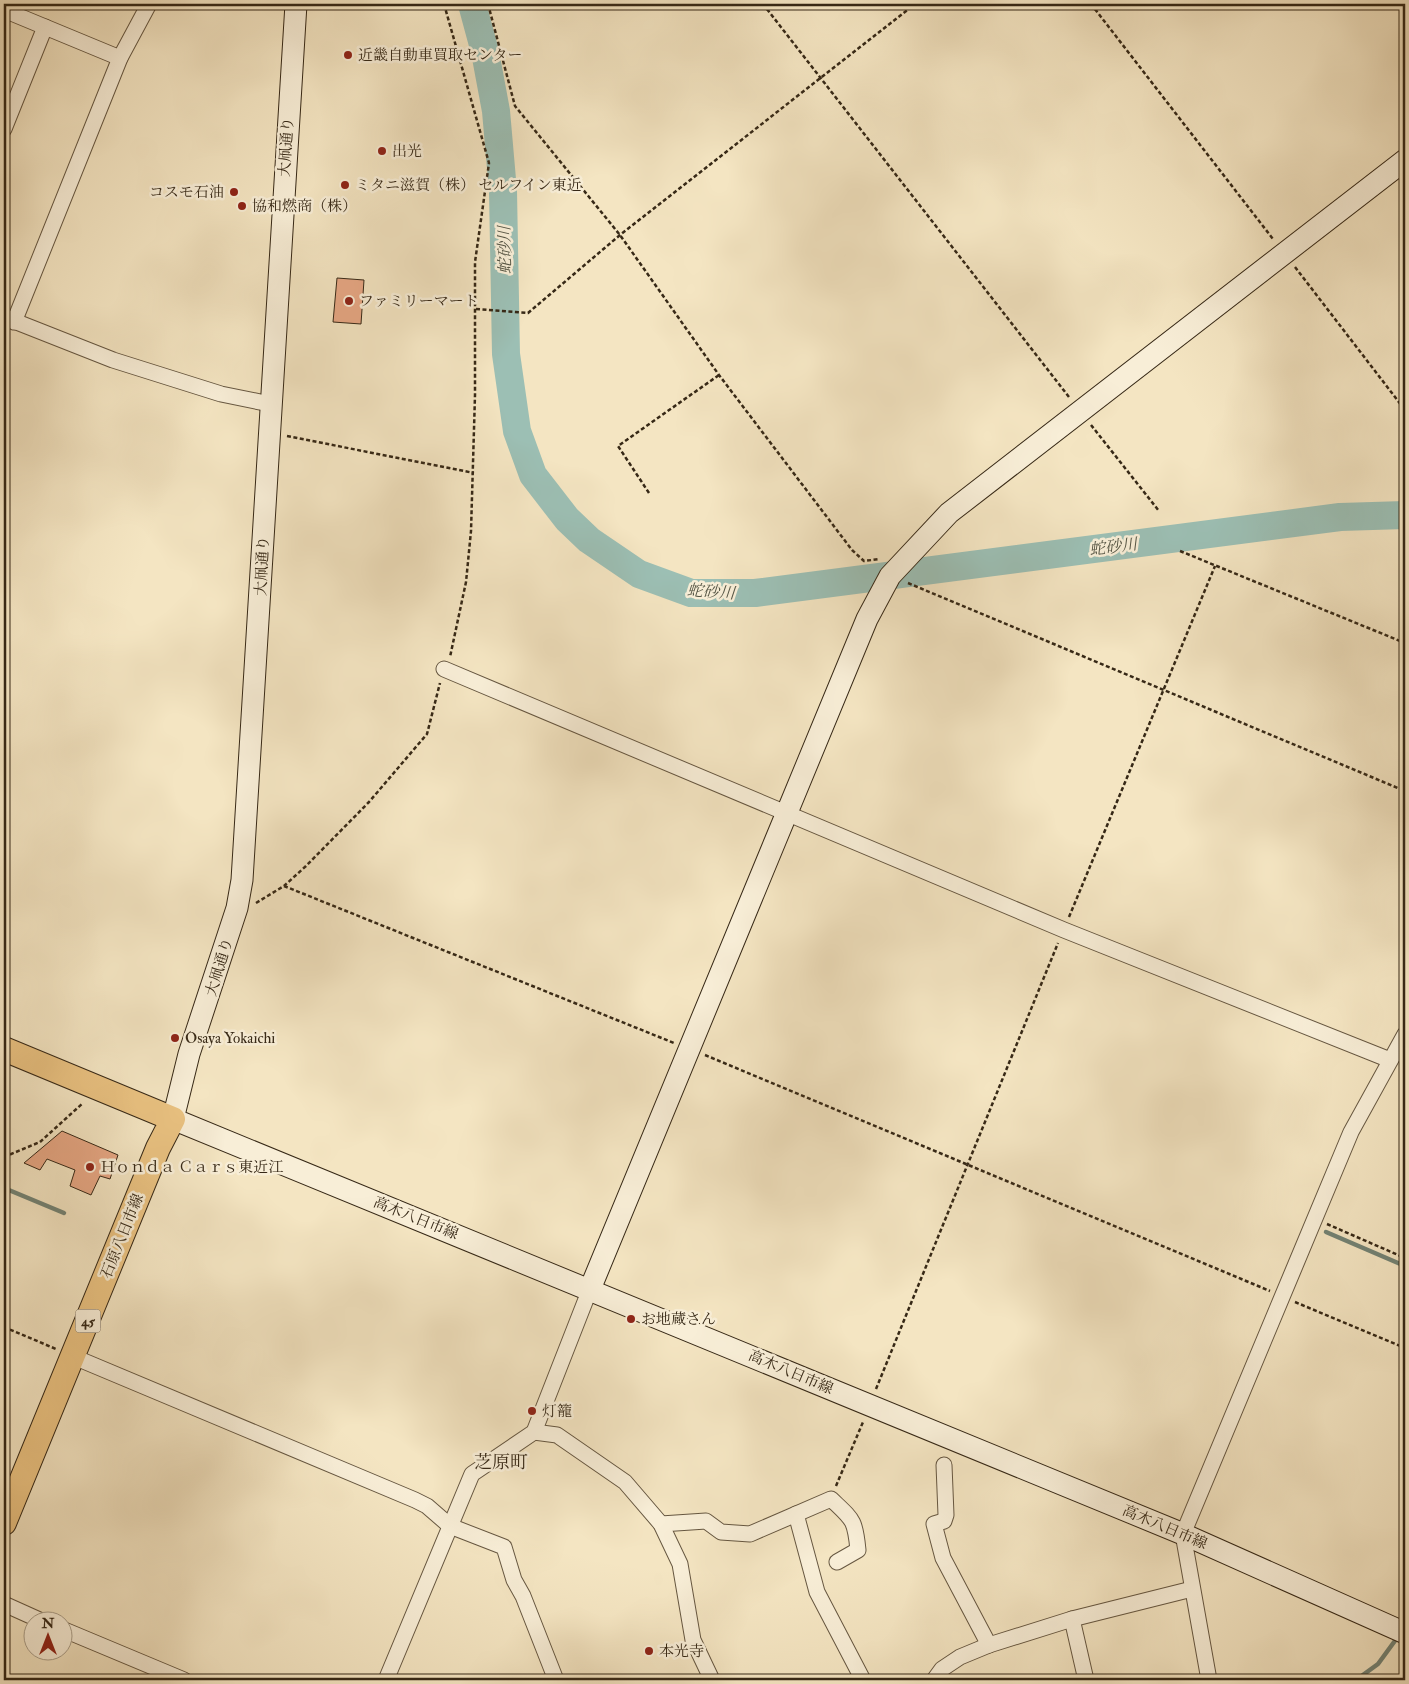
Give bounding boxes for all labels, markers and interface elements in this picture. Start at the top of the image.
place label: 近畿自動車買取センター [358,46,522,65]
marker: 近畿自動車買取センター [342,49,354,61]
street label: 大凧通り [275,116,298,178]
place label: 出光 [392,142,422,161]
marker: 出光 [376,145,388,157]
place label: ミタニ滋賀（株） セルフイン東近 [355,176,582,195]
marker: ミタニ滋賀（株） セルフイン東近 [339,179,351,191]
place label: コスモ石油 [149,183,224,202]
marker: コスモ石油 [228,186,240,198]
place label: 協和燃商（株） [252,197,357,216]
marker: 協和燃商（株） [236,200,248,212]
water label: 蛇砂川 [495,224,515,274]
place label: ファミリーマート [359,292,479,311]
marker: ファミリーマート [343,295,355,307]
water label: 蛇砂川 [1088,534,1140,560]
street label: 大凧通り [251,536,274,596]
water label: 蛇砂川 [686,580,738,604]
street label: 大凧通り [202,936,237,999]
place label: Osaya Yokaichi [185,1029,275,1048]
marker: Osaya Yokaichi [169,1032,181,1044]
place label: Ｈｏｎｄａ Ｃａｒｓ東近江 [100,1158,283,1177]
marker: Ｈｏｎｄａ Ｃａｒｓ東近江 [84,1161,96,1173]
street label: 石原八日市線 [97,1191,148,1281]
street label: 高木八日市線 [371,1193,461,1244]
road number: 45 [76,1310,100,1332]
place label: お地蔵さん [641,1310,716,1329]
marker: お地蔵さん [625,1313,637,1325]
street label: 高木八日市線 [746,1346,836,1399]
place label: 灯籠 [542,1402,572,1421]
marker: 灯籠 [526,1405,538,1417]
district label: 芝原町 [474,1451,528,1474]
street label: 高木八日市線 [1120,1501,1210,1554]
north arrow [22,1612,72,1662]
text: N [41,1615,55,1632]
place label: 本光寺 [659,1642,704,1661]
marker: 本光寺 [643,1645,655,1657]

